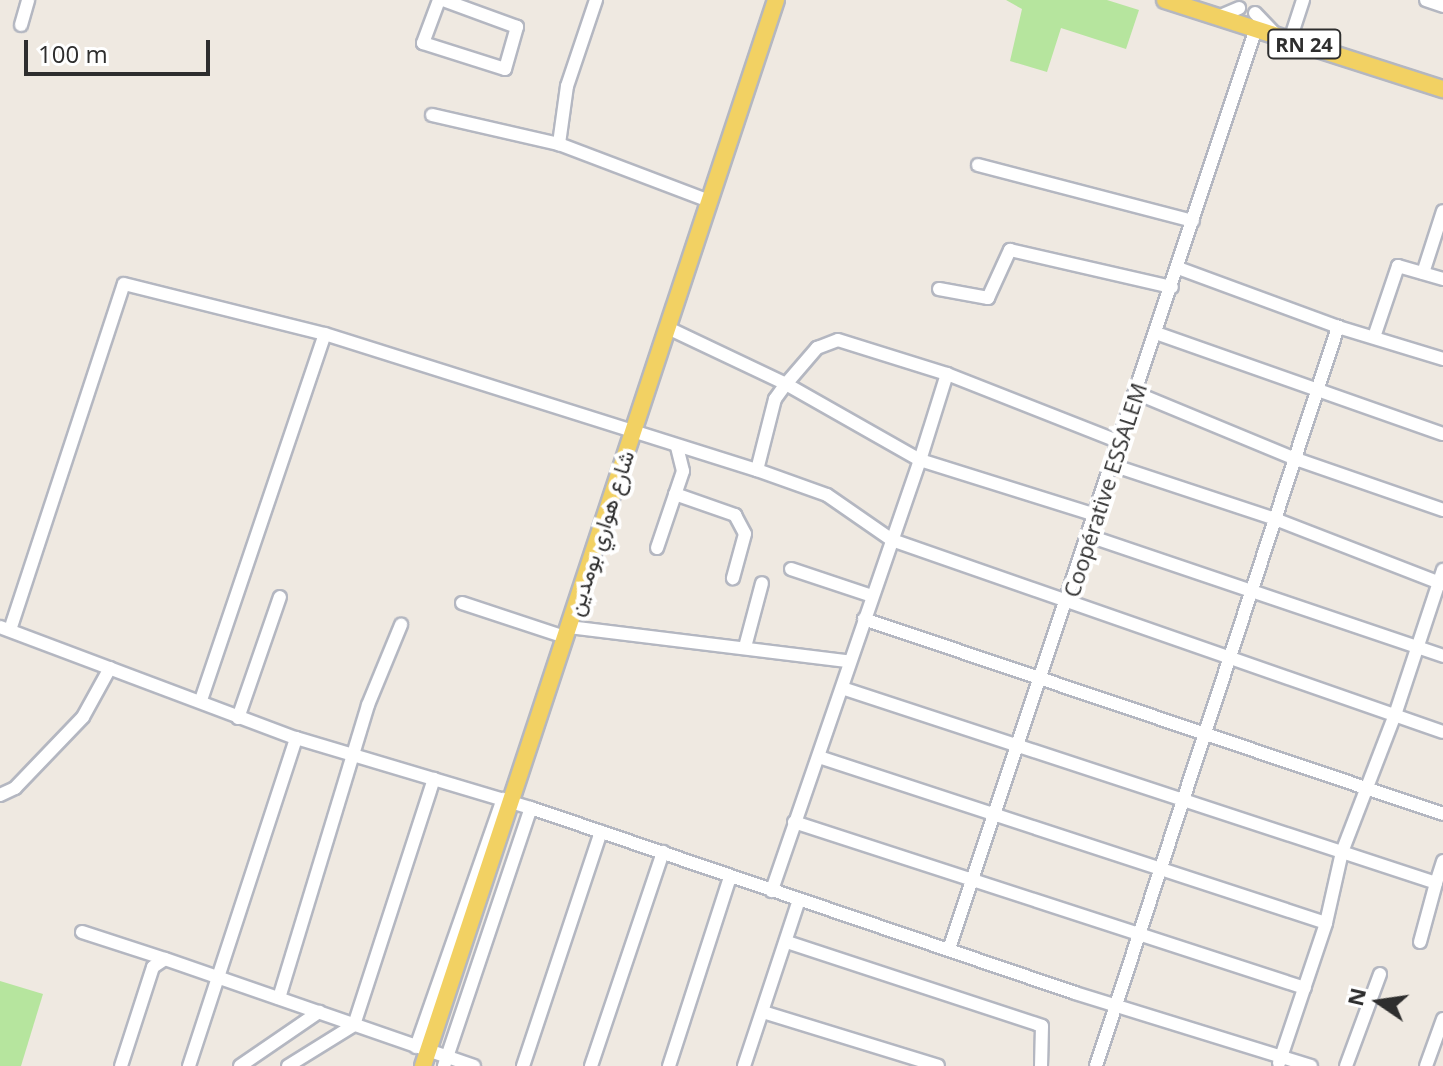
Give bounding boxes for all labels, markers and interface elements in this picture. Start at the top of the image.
scale bar [28,24,214,74]
road number: RN 24 [1266,28,1342,60]
text: 100 m [38,37,108,70]
street label: Coopérative ESSALEM [1058,380,1152,600]
street label: شارع هواري بومدين [561,447,639,619]
north arrow [1339,962,1419,1042]
text: N [1339,985,1372,1009]

